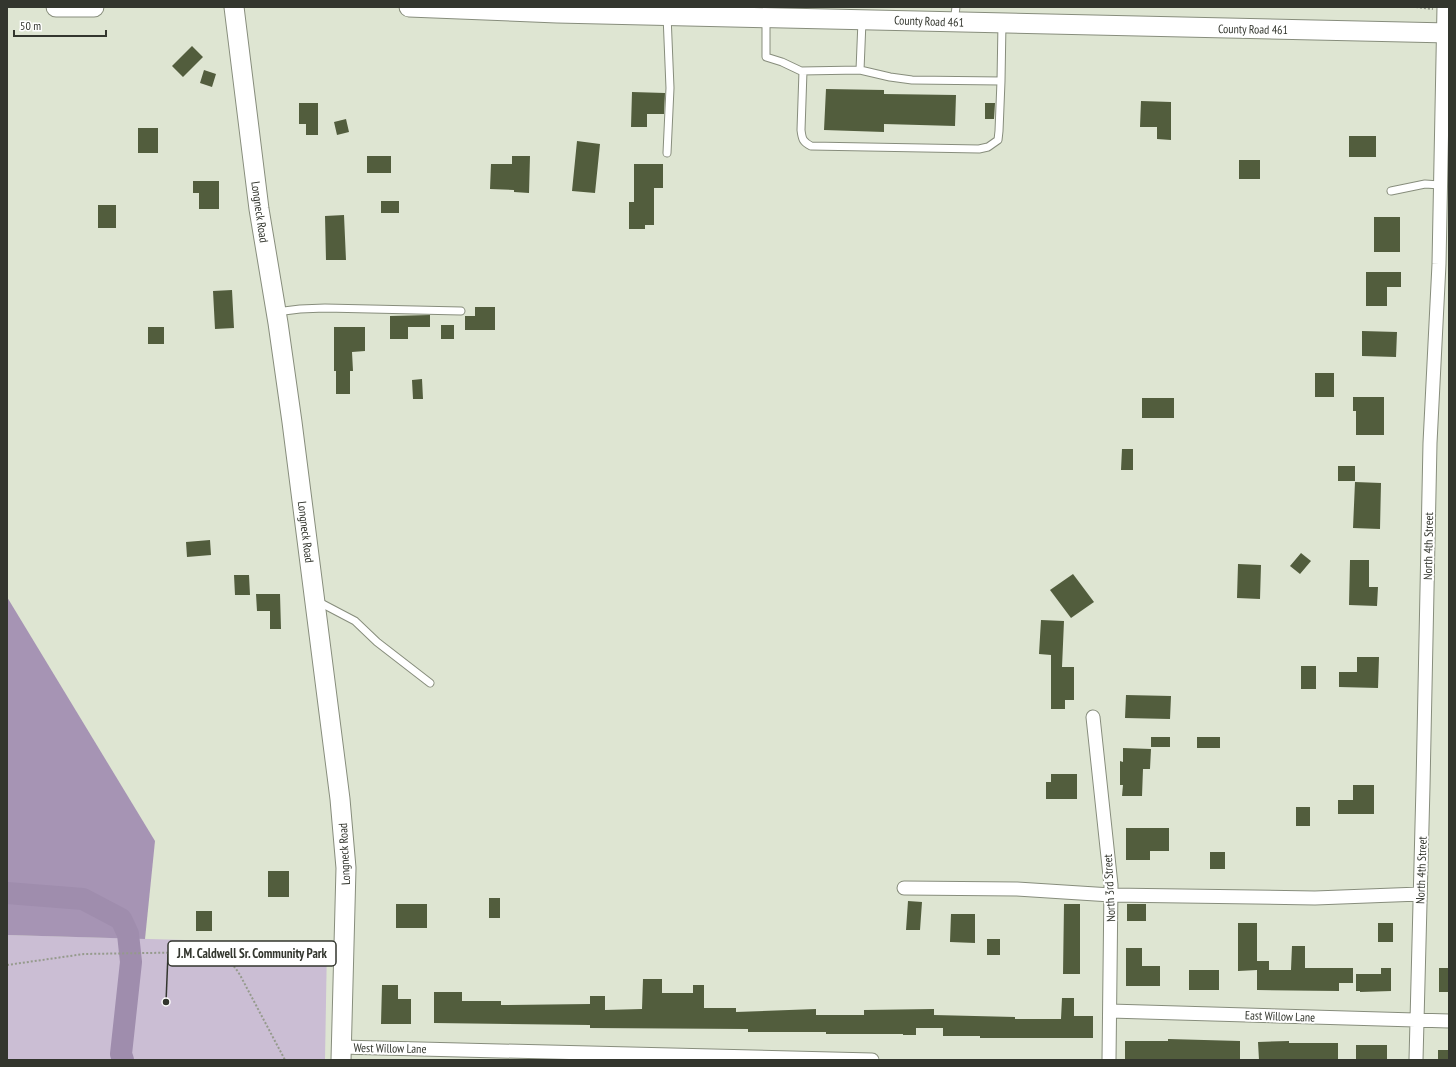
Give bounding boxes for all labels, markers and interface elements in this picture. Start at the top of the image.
scale bar [14,12,106,38]
street label: County Road 461 [894,12,964,30]
text: 50 m [20,18,41,33]
street label: County Road 461 [1218,21,1288,37]
street label: Longneck Road [248,180,272,244]
street label: Longneck Road [295,500,317,564]
street label: North 4th Street [1420,511,1436,580]
street label: Longneck Road [335,823,353,885]
street label: North 4th Street [1412,835,1430,904]
street label: North 3rd Street [1100,853,1118,922]
callout: J.M. Caldwell Sr. Community Park [168,941,336,966]
text: J.M. Caldwell Sr. Community Park [176,945,328,962]
street label: East Willow Lane [1245,1007,1315,1025]
street label: West Willow Lane [353,1040,427,1056]

